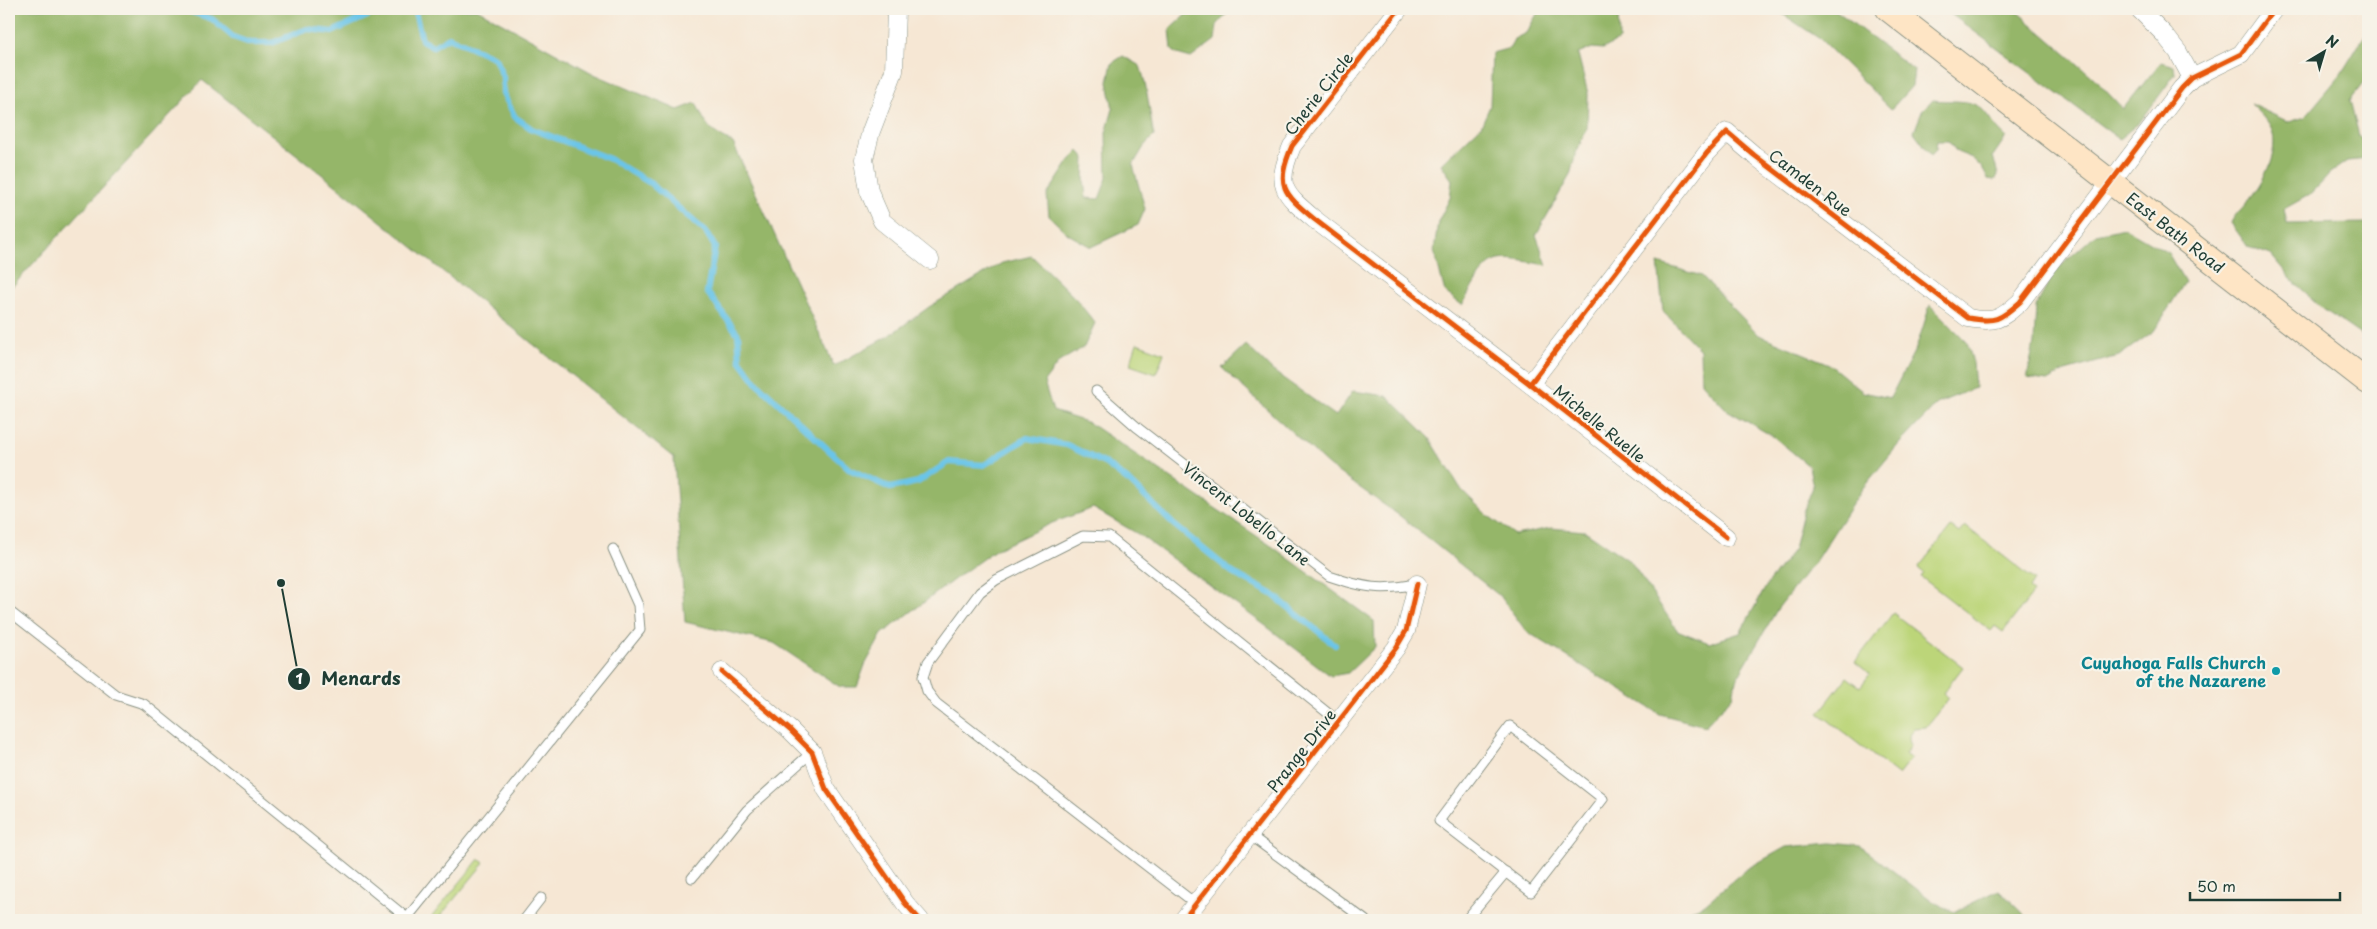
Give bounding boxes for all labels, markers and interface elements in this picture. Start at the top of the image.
north arrow [2300,28,2350,78]
text: N [2321,30,2343,53]
street label: Cherie Circle [1278,46,1358,140]
street label: Camden Rue [1764,143,1858,221]
street label: East Bath Road [2122,186,2230,278]
street label: Michelle Ruelle [1549,378,1651,468]
street label: Vincent Lobello Lane [1178,455,1316,571]
place label: Cuyahoga Falls Church of the Nazarene [2081,650,2266,692]
callout: Menards [287,663,411,696]
text: Menards [321,664,401,691]
marker: Cuyahoga Falls Church of the Nazarene [2270,665,2282,677]
text: 1 [295,666,303,689]
street label: Prange Drive [1261,703,1341,797]
scale bar [2190,869,2340,901]
text: 50 m [2197,874,2236,897]

